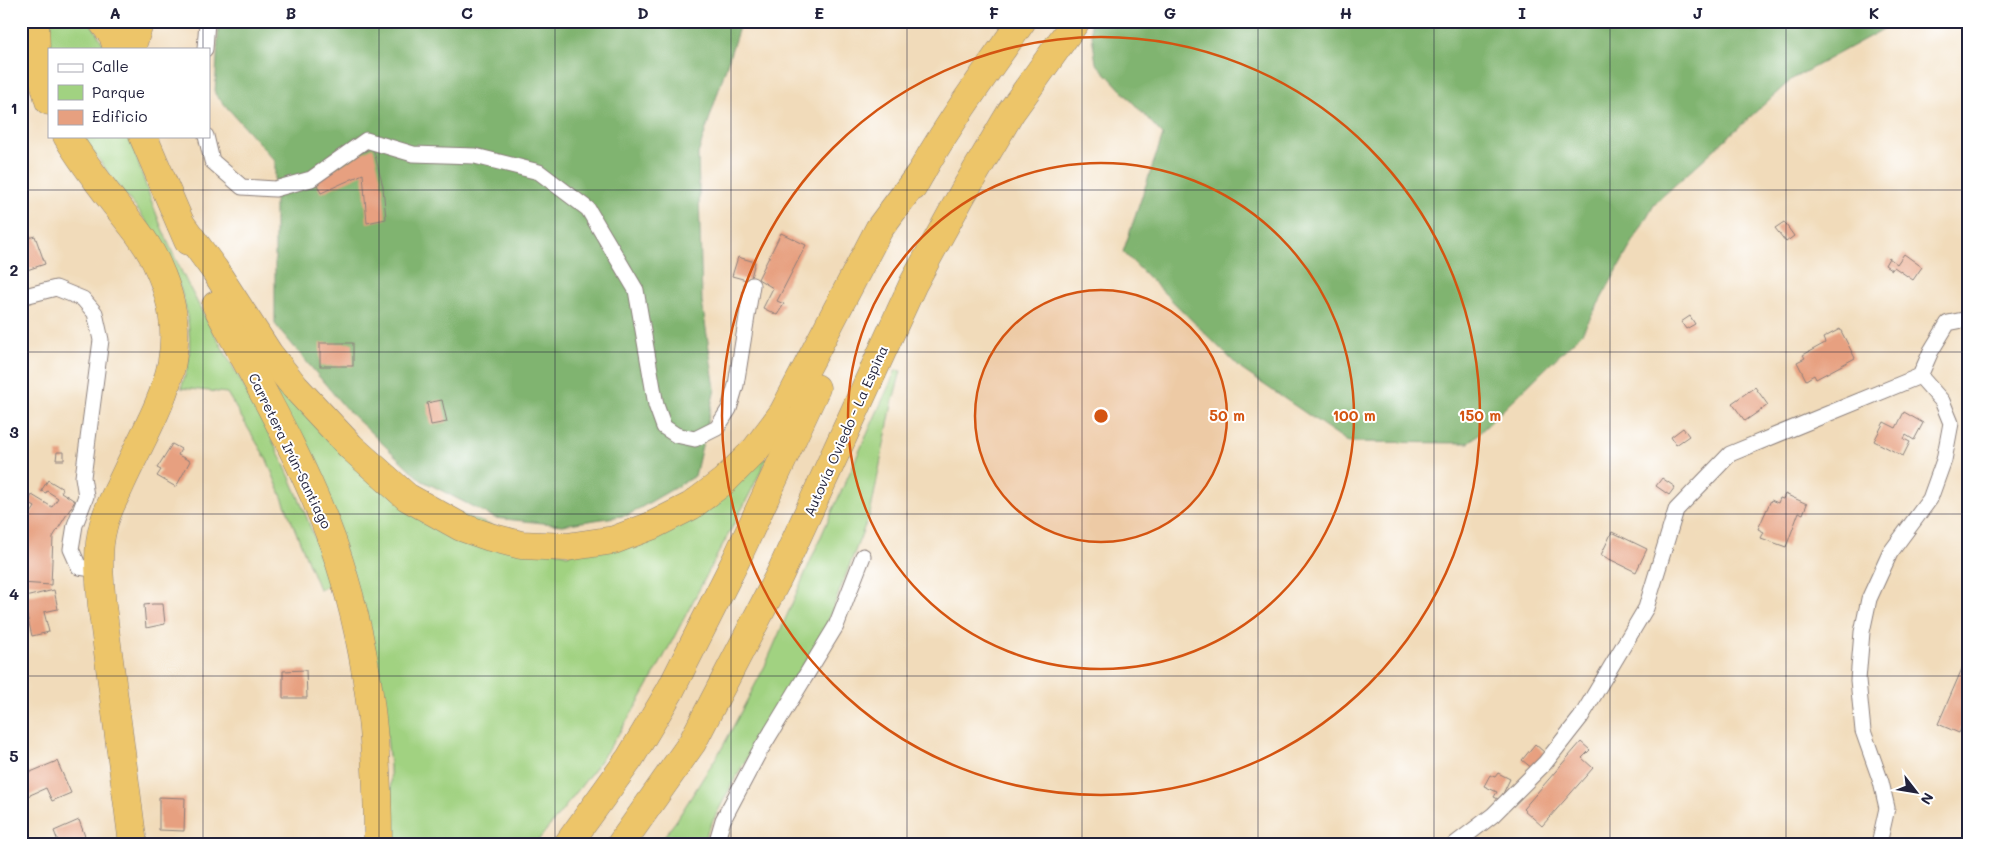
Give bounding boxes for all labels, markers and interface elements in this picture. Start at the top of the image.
text: A [109,2,121,23]
text: B [286,2,296,23]
text: C [461,2,473,23]
text: D [637,2,649,23]
text: E [814,2,824,23]
text: F [989,2,999,23]
text: G [1164,2,1176,23]
text: H [1340,2,1352,23]
text: I [1518,2,1526,23]
text: J [1693,2,1703,23]
text: K [1869,2,1879,23]
legend [48,48,210,138]
text: Calle [92,56,129,76]
text: Parque [92,82,145,102]
text: 1 [10,97,18,118]
text: Edificio [92,106,148,126]
text: 2 [10,259,19,280]
street label: Autovía Oviedo - La Espina [799,342,892,519]
street label: Carretera Irún-Santiago [244,370,336,532]
text: 50 m [1209,405,1245,425]
text: 100 m [1332,405,1376,425]
text: 150 m [1459,405,1501,425]
centre of rings [1092,407,1110,425]
text: 3 [9,421,19,442]
text: 4 [9,583,19,604]
text: 5 [9,745,19,766]
north arrow [1892,768,1942,818]
text: N [1917,789,1938,808]

